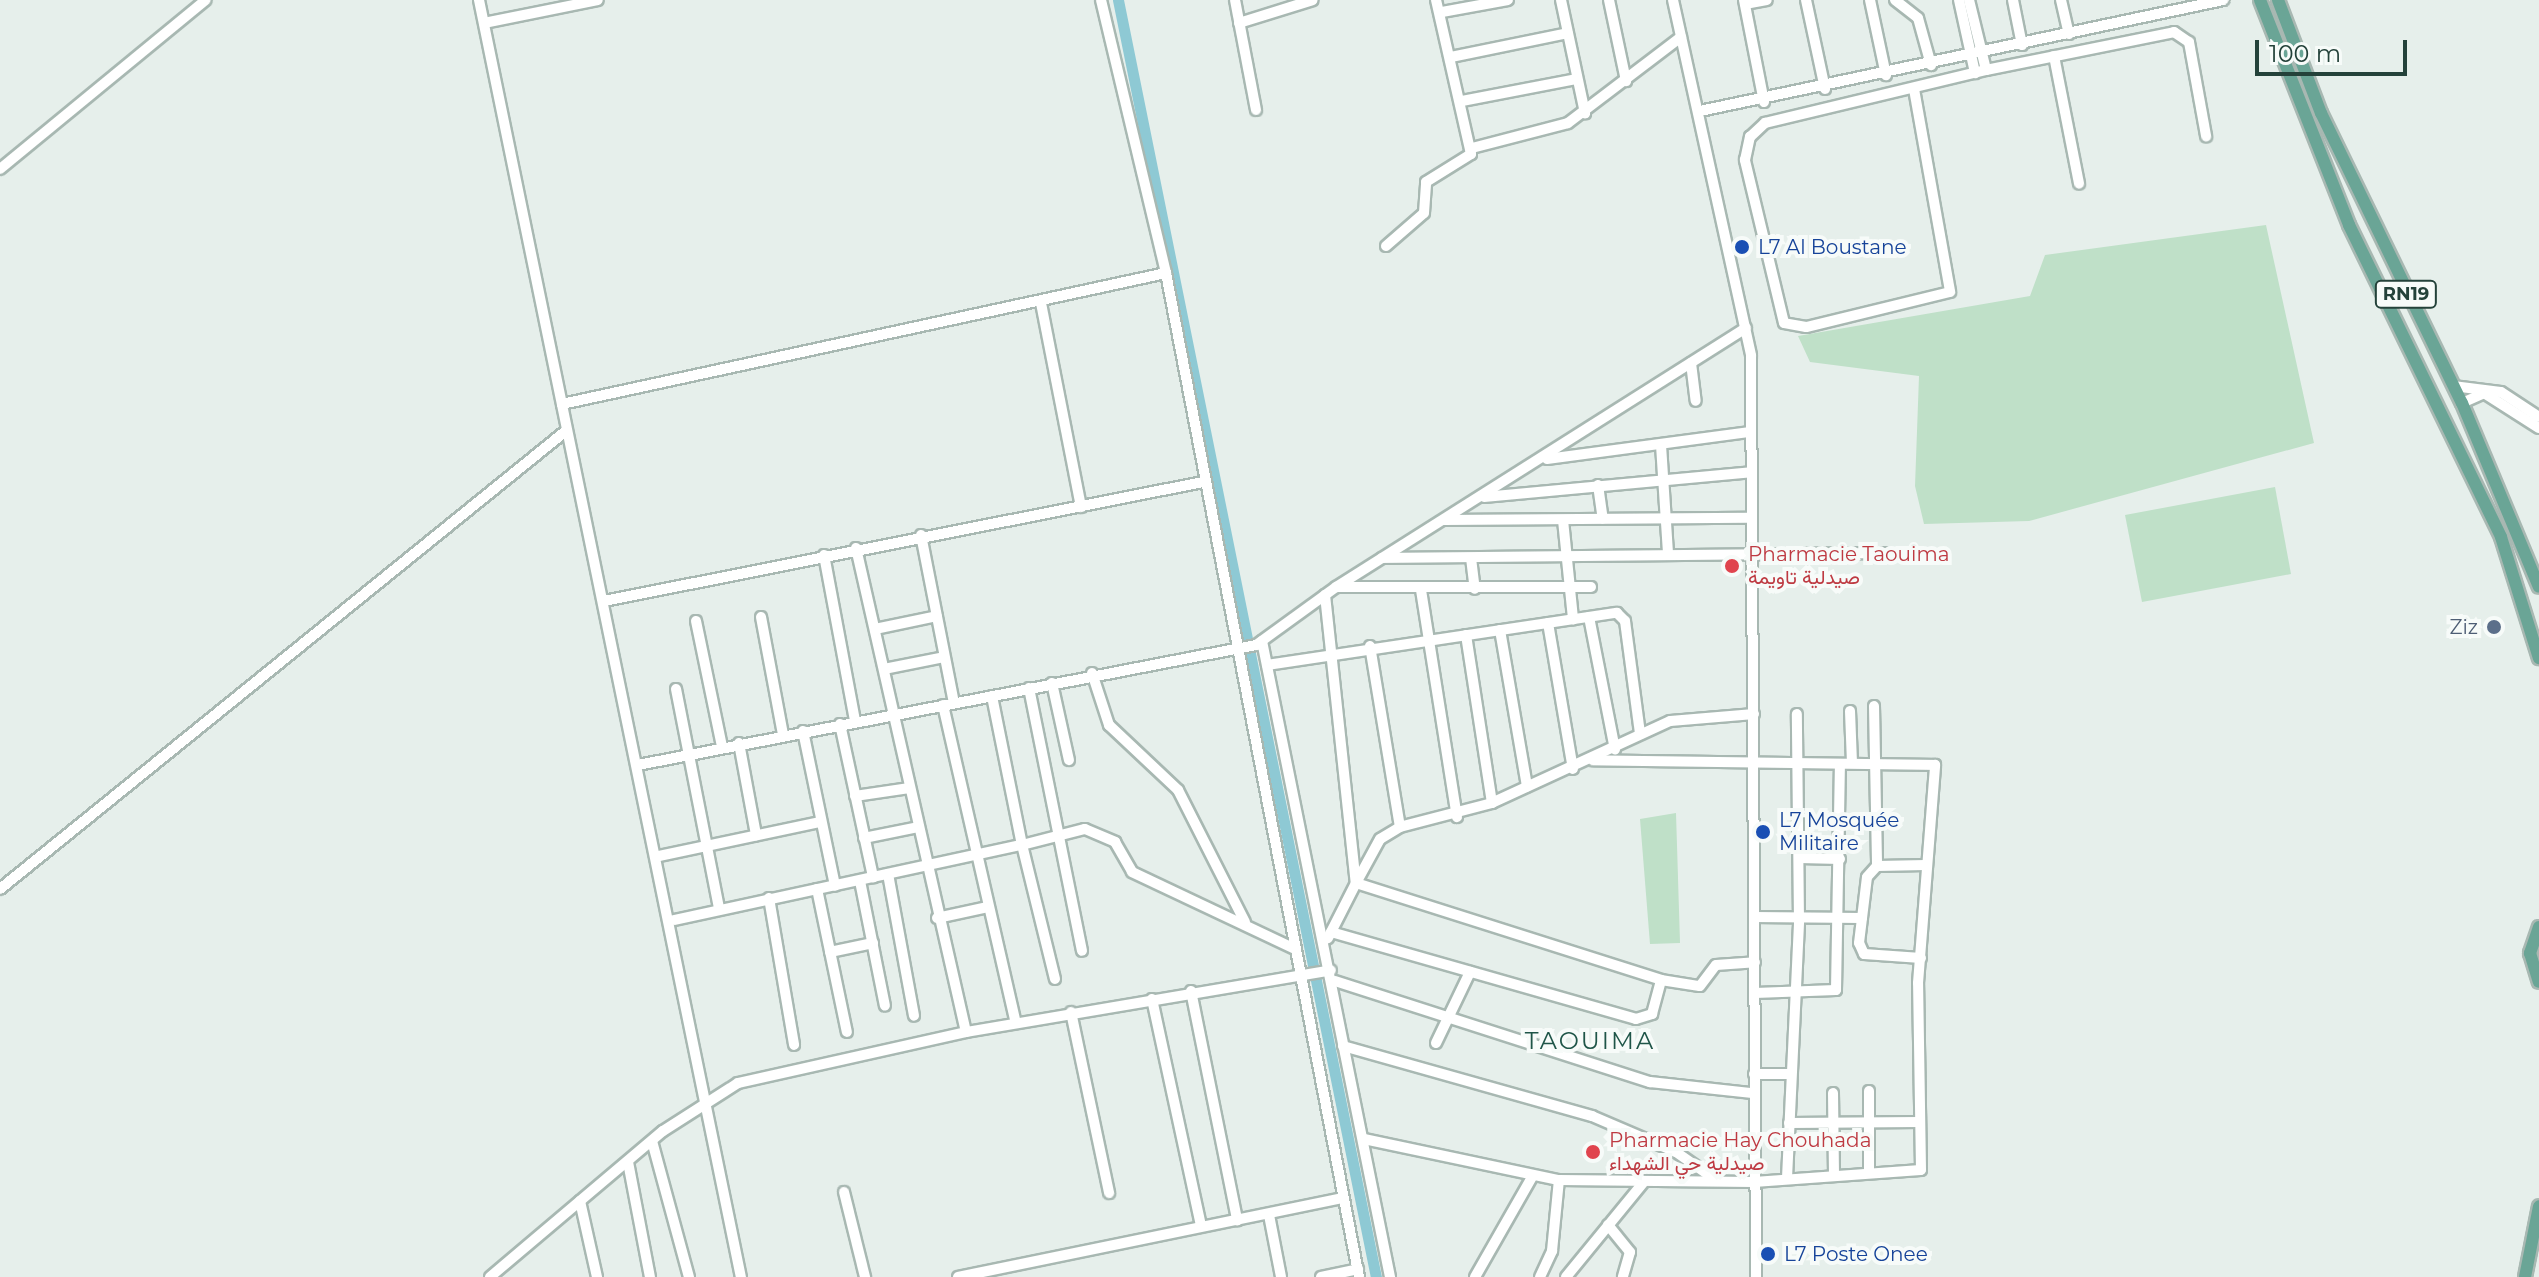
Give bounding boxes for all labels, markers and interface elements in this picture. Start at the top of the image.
scale bar [2259,24,2411,74]
text: 100 m [2269,39,2341,68]
place label: L7 Al Boustane [1758,235,1907,259]
marker: L7 Al Boustane [1733,238,1751,256]
road number: RN19 [2374,280,2438,308]
place label: Pharmacie Taouima صيدلية تاويمة [1748,542,1949,589]
marker: Pharmacie Taouima صيدلية تاويمة [1723,557,1741,575]
place label: Ziz [2449,615,2478,639]
marker: Ziz [2485,618,2503,636]
place label: L7 Mosquée Militaire [1779,808,1899,855]
marker: L7 Mosquée Militaire [1754,823,1772,841]
district label: TAOUIMA [1525,1027,1655,1055]
place label: Pharmacie Hay Chouhada صيدلية حي الشهداء [1609,1128,1871,1175]
marker: Pharmacie Hay Chouhada صيدلية حي الشهداء [1584,1143,1602,1161]
place label: L7 Poste Onee [1784,1242,1928,1266]
marker: L7 Poste Onee [1759,1245,1777,1263]

